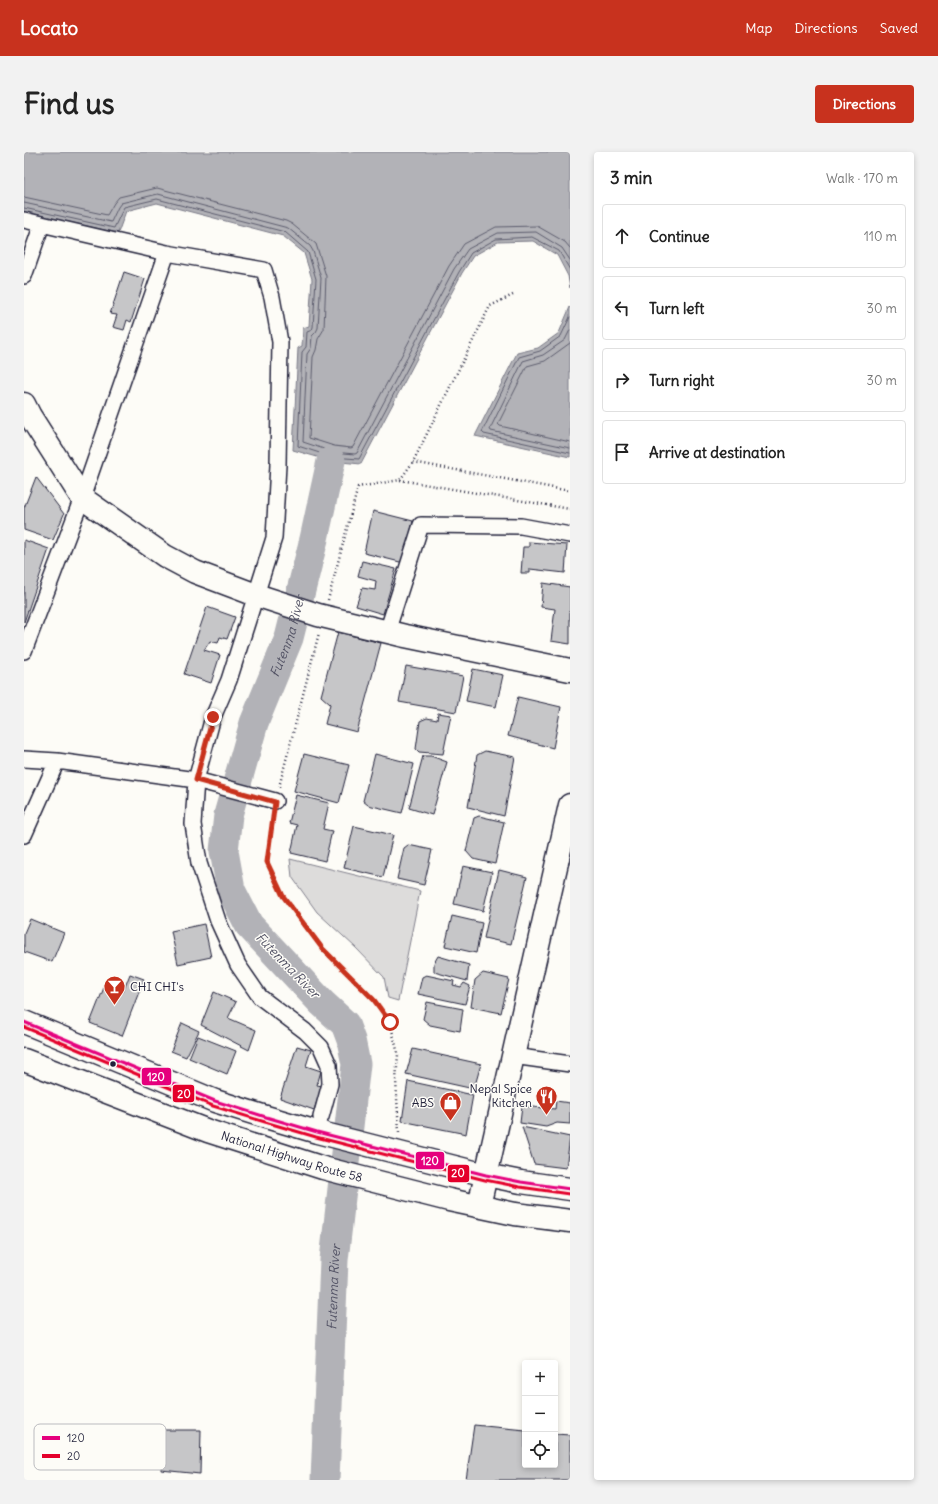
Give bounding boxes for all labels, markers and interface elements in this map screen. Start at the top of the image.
text: Locato [20,16,78,40]
text: Map [745,19,772,37]
text: Directions [794,19,858,37]
text: Saved [880,19,918,37]
button: Directions [815,85,914,123]
text: Find us [24,86,115,122]
text: 3 min [610,167,652,189]
text: Walk · 170 m [826,170,898,187]
icon: ahead [611,225,633,247]
text: Continue [649,227,710,246]
text: 110 m [864,228,897,245]
icon: left [611,297,633,319]
text: Turn left [649,299,704,318]
text: 30 m [867,300,897,317]
icon: right [611,369,633,391]
text: Turn right [649,371,714,390]
text: 30 m [867,372,897,389]
icon: arrive [611,441,633,463]
text: Arrive at destination [649,443,785,462]
water label: Futenma River [266,592,309,680]
route end [204,708,222,726]
water label: Futenma River [252,929,324,1003]
bar icon: CHI CHI's [102,974,128,1007]
place label: CHI CHI's [130,979,184,994]
route start [381,1013,399,1031]
unlabelled marker [108,1059,118,1069]
line badge: 120 [141,1067,172,1086]
text: 120 [147,1070,165,1084]
place label: Nepal Spice Kitchen [470,1081,532,1110]
restaurant icon: Nepal Spice Kitchen [534,1083,560,1116]
line badge: 20 [172,1084,195,1103]
text: 20 [177,1087,191,1101]
shop icon: ABS [437,1090,463,1123]
place label: ABS [412,1095,434,1110]
street label: National Highway Route 58 [219,1128,364,1185]
line badge: 120 [415,1151,445,1170]
text: 120 [421,1154,439,1168]
line badge: 20 [447,1164,470,1183]
text: 20 [451,1166,465,1180]
water label: Futenma River [323,1242,345,1330]
map controls [522,1360,558,1468]
button: + [522,1360,558,1396]
button: − [522,1396,558,1432]
legend [34,1424,166,1470]
text: 120 [67,1431,85,1445]
button: locate [522,1432,558,1468]
text: 20 [67,1449,80,1463]

